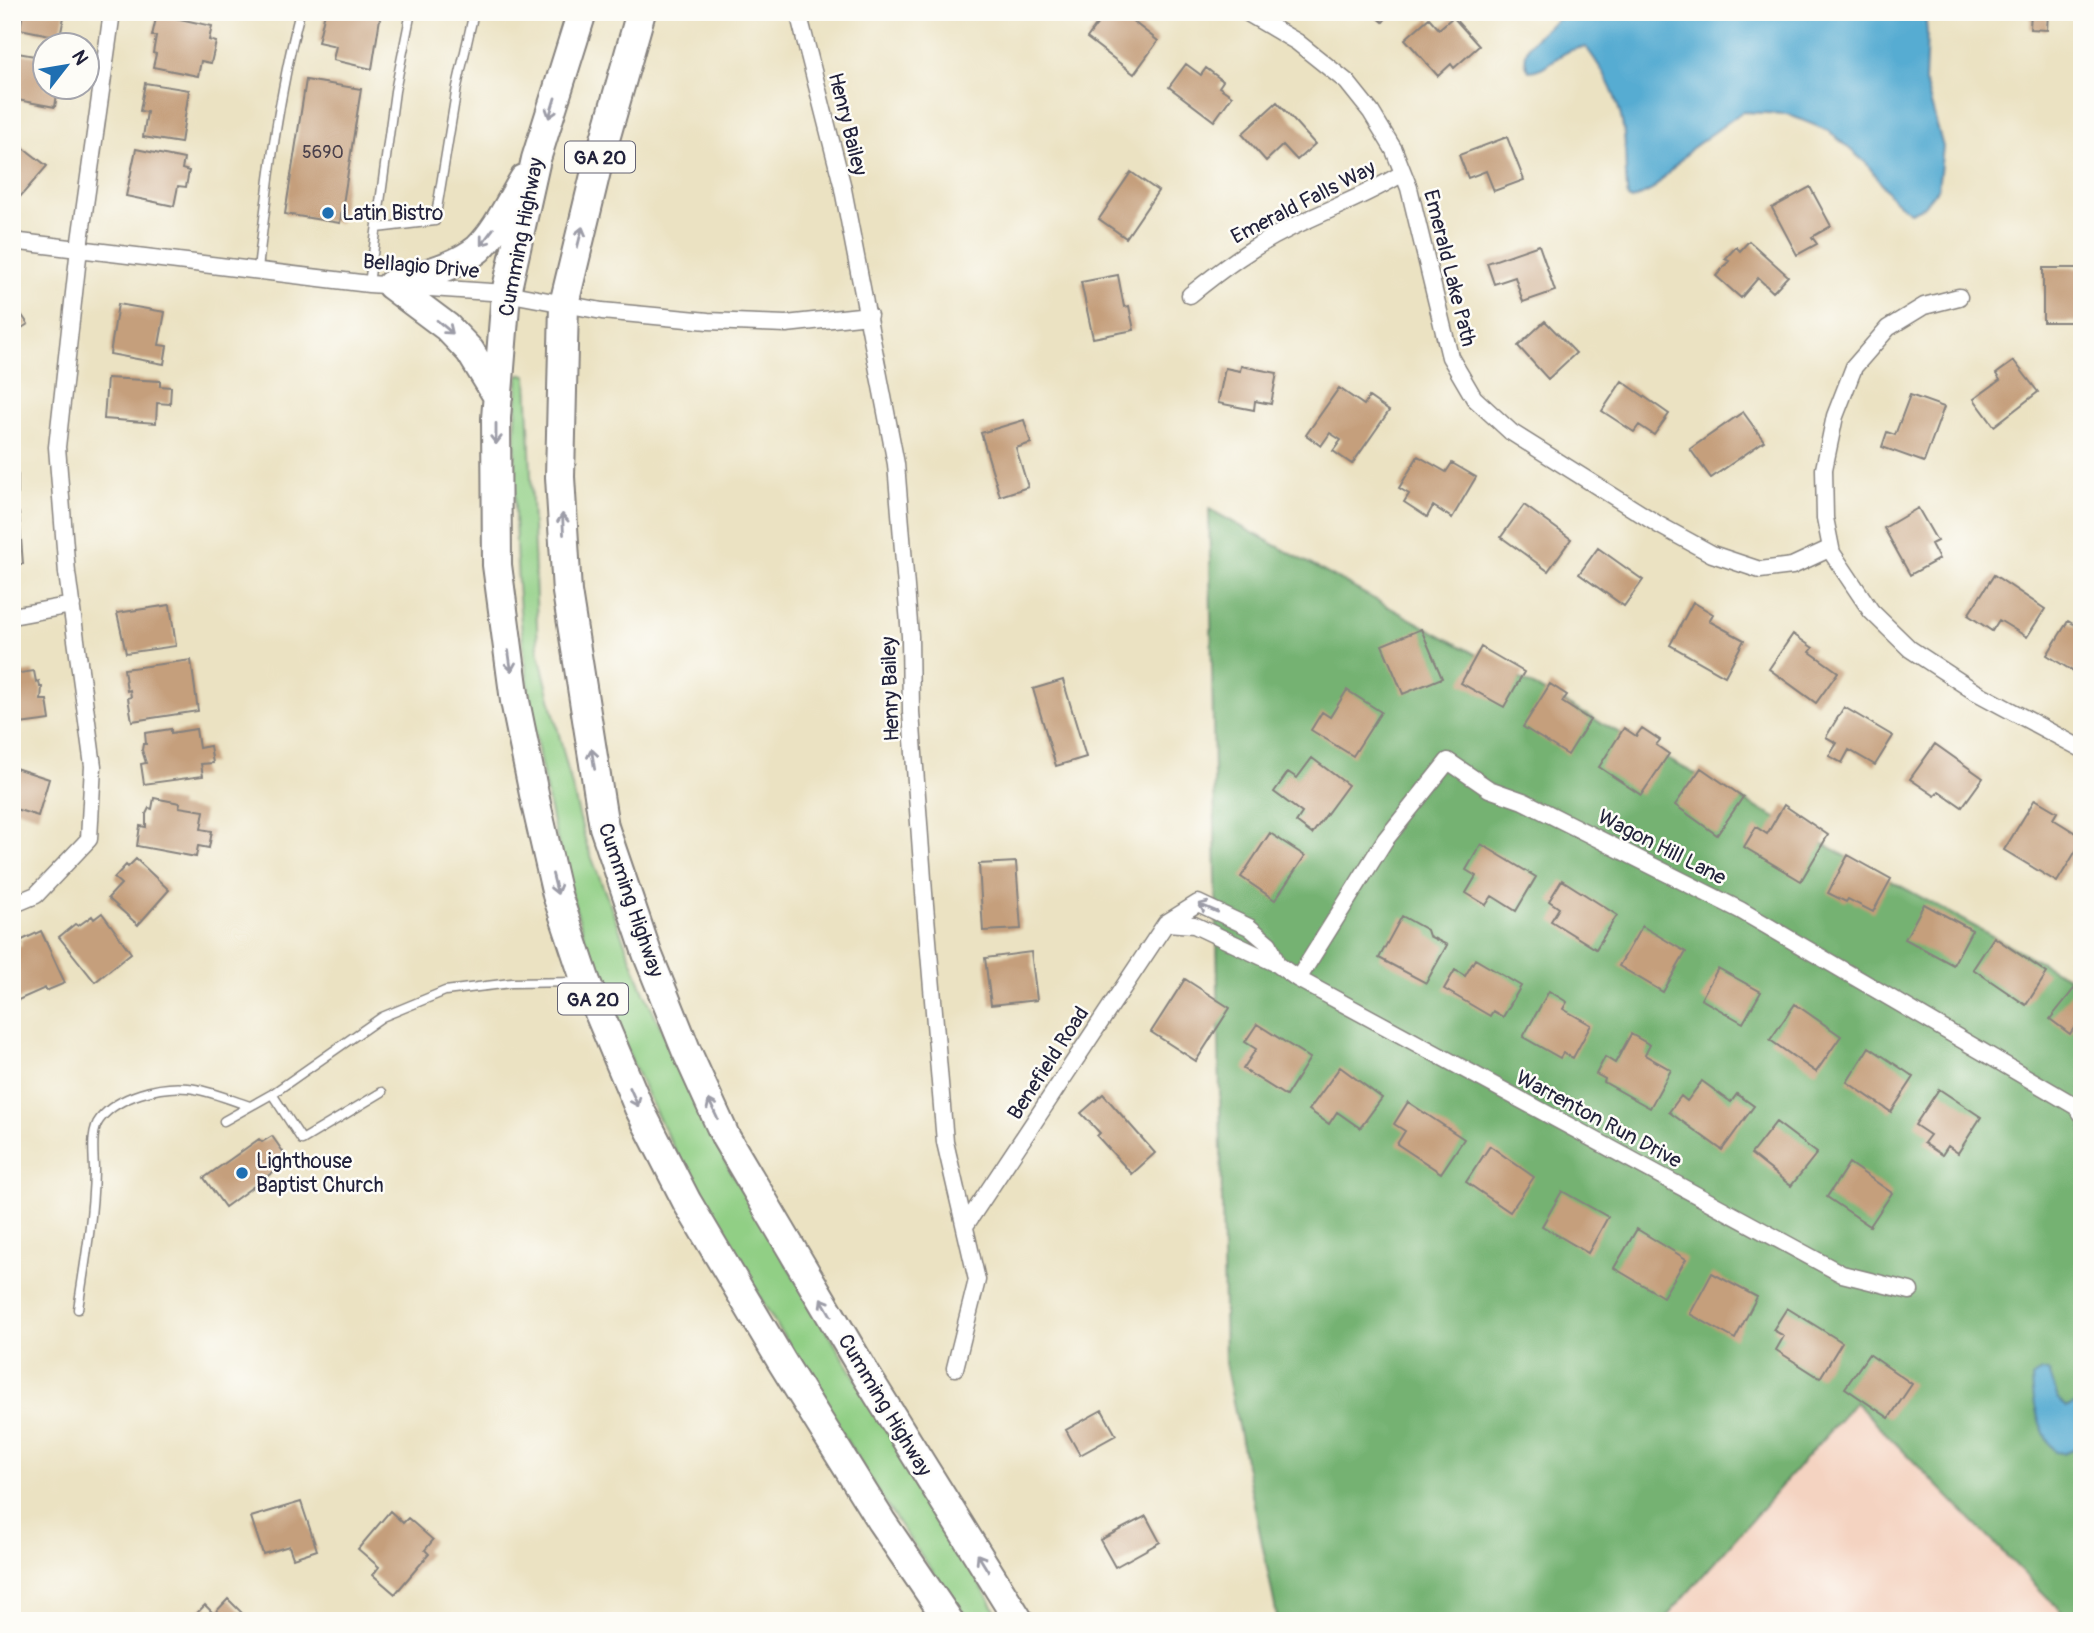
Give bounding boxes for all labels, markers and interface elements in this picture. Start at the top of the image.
north arrow [32,32,102,102]
text: N [66,46,93,70]
street label: Henry Bailey [822,70,873,178]
one-way arrow [545,96,557,118]
house number: 5690 [302,141,344,164]
road number: GA 20 [565,141,635,172]
street label: Emerald Falls Way [1226,154,1380,251]
street label: Cumming Highway [493,155,550,319]
street label: Emerald Lake Path [1417,187,1482,349]
place label: Latin Bistro [342,200,443,227]
marker: Latin Bistro [320,205,336,221]
one-way arrow [574,227,587,249]
one-way arrow [479,228,494,246]
street label: Bellagio Drive [362,248,481,285]
one-way arrow [436,319,454,335]
one-way arrow [489,423,503,446]
one-way arrow [556,513,569,535]
street label: Henry Bailey [875,636,906,742]
one-way arrow [504,649,517,672]
one-way arrow [587,749,600,771]
street label: Wagon Hill Lane [1593,804,1731,892]
street label: Cumming Highway [592,820,670,981]
one-way arrow [549,872,562,895]
one-way arrow [1198,901,1219,914]
road number: GA 20 [558,984,628,1015]
street label: Benefield Road [1002,1001,1095,1125]
street label: Warrenton Run Drive [1511,1064,1687,1175]
one-way arrow [628,1086,641,1107]
one-way arrow [706,1099,719,1120]
place label: Lighthouse Baptist Church [256,1148,384,1199]
marker: Lighthouse Baptist Church [234,1165,250,1181]
one-way arrow [818,1297,832,1317]
street label: Cumming Highway [831,1329,938,1481]
one-way arrow [976,1554,991,1573]

